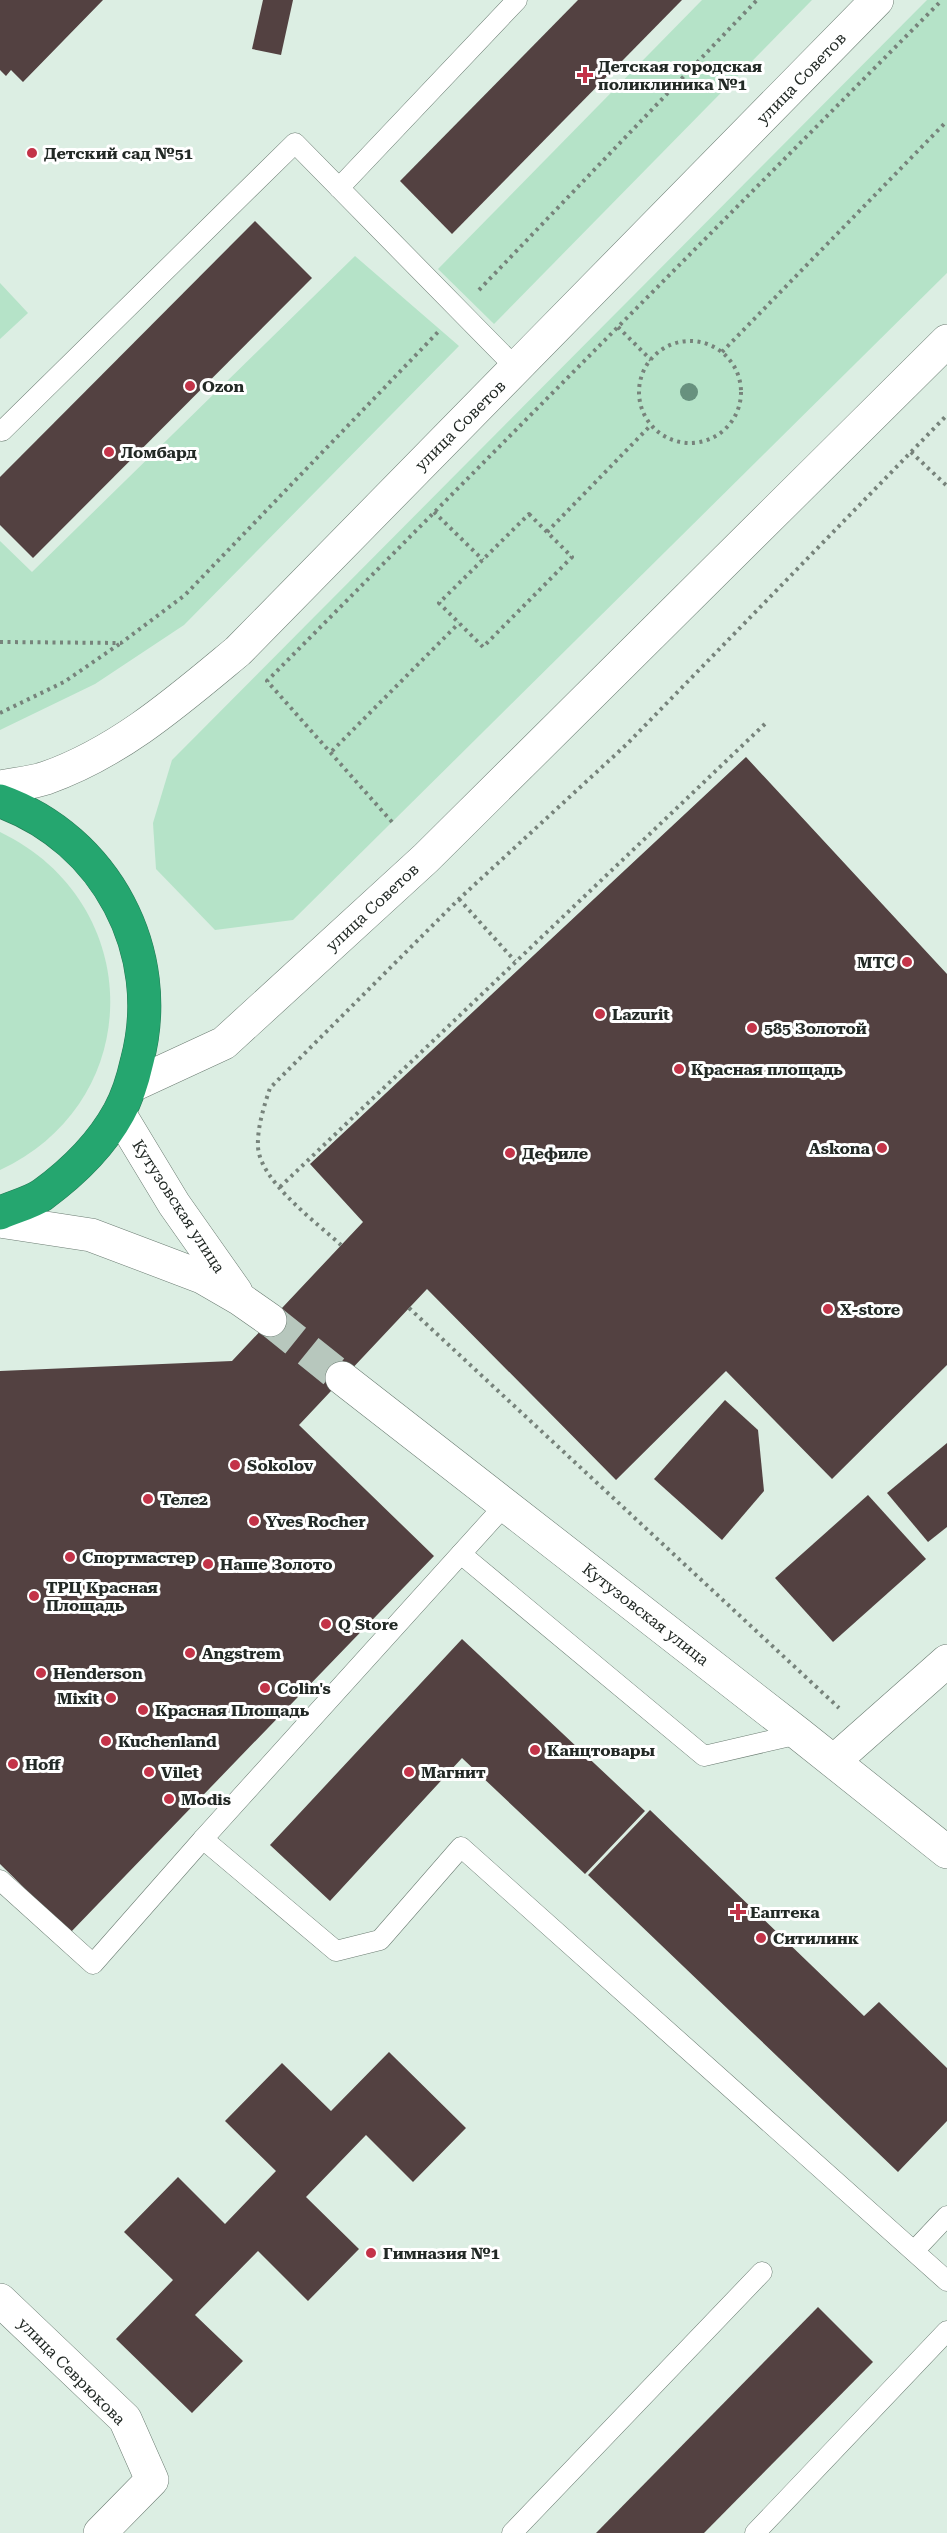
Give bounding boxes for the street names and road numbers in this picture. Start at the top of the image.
street label: улица Советов [753,29,850,128]
street label: улица Советов [411,376,510,475]
street label: улица Советов [322,859,423,955]
street label: Кутузовская улица [128,1136,229,1277]
street label: Кутузовская улица [579,1559,713,1670]
street label: улица Севрюкова [14,2314,129,2429]

